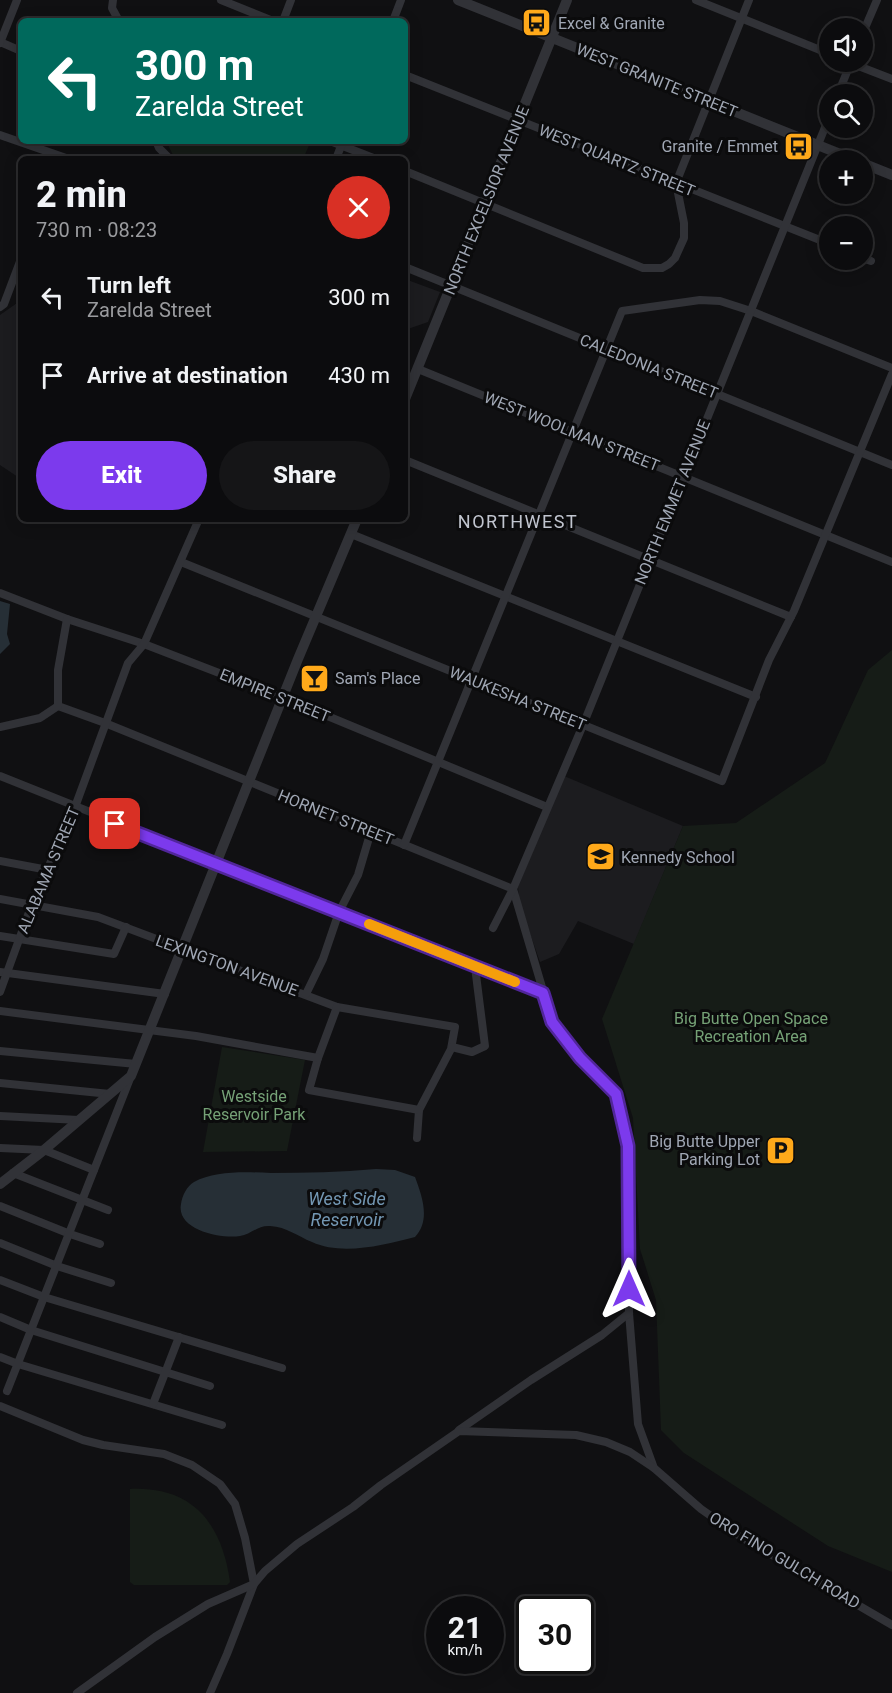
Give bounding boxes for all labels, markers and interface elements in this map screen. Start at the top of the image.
bus stop icon: Excel & Granite [521,7,553,39]
place label: Excel & Granite [558,14,665,33]
map controls [819,18,873,270]
button: sound [819,18,873,72]
street label: WEST GRANITE STREET [573,39,741,122]
text: 300 m [135,41,254,90]
icon: left [36,42,114,120]
button: search [819,84,873,138]
text: Zarelda Street [135,91,304,123]
street label: NORTH EXCELSIOR AVENUE [440,103,533,298]
street label: WEST QUARTZ STREET [536,120,698,201]
bus stop icon: Granite / Emmet [783,130,815,162]
place label: Granite / Emmet [661,137,778,156]
button: + [819,150,873,204]
text: 2 min [36,174,127,216]
button: close [327,176,390,239]
button: − [819,216,873,270]
text: 730 m · 08:23 [36,218,157,242]
text: Turn left [87,273,171,298]
icon: left [36,281,69,314]
text: 300 m [328,285,390,310]
text: Zarelda Street [87,298,212,322]
street label: CALEDONIA STREET [577,330,721,403]
icon: arrive [36,359,69,392]
text: Arrive at destination [87,363,288,388]
text: 430 m [328,363,390,388]
street label: WEST WOOLMAN STREET [481,388,663,476]
street label: NORTH EMMET AVENUE [631,417,714,587]
button: Exit [36,441,207,510]
button: Share [219,441,390,510]
district label: NORTHWEST [458,511,578,532]
bar icon: Sam's Place [298,662,330,694]
street label: WAUKESHA STREET [447,662,589,735]
street label: EMPIRE STREET [217,665,333,726]
place label: Sam's Place [335,669,420,688]
street label: HORNET STREET [275,786,397,849]
pin [89,798,140,849]
street label: ALABAMA STREET [13,804,84,936]
icon: arrive [98,807,131,840]
school or university icon: Kennedy School [584,841,616,873]
place label: Kennedy School [621,848,735,867]
street label: LEXINGTON AVENUE [153,931,301,1000]
park label: Big Butte Open Space Recreation Area [674,1009,828,1046]
park label: Westside Reservoir Park [203,1087,306,1124]
place label: Big Butte Upper Parking Lot [649,1132,761,1169]
parking icon: Big Butte Upper Parking Lot [765,1134,797,1166]
water label: West Side Reservoir [308,1188,386,1230]
position arrow [597,1257,661,1321]
street label: ORO FINO GULCH ROAD [706,1508,863,1613]
speed limit sign: 30 [516,1596,594,1674]
text: 21 [448,1610,482,1645]
text: km/h [447,1641,483,1659]

